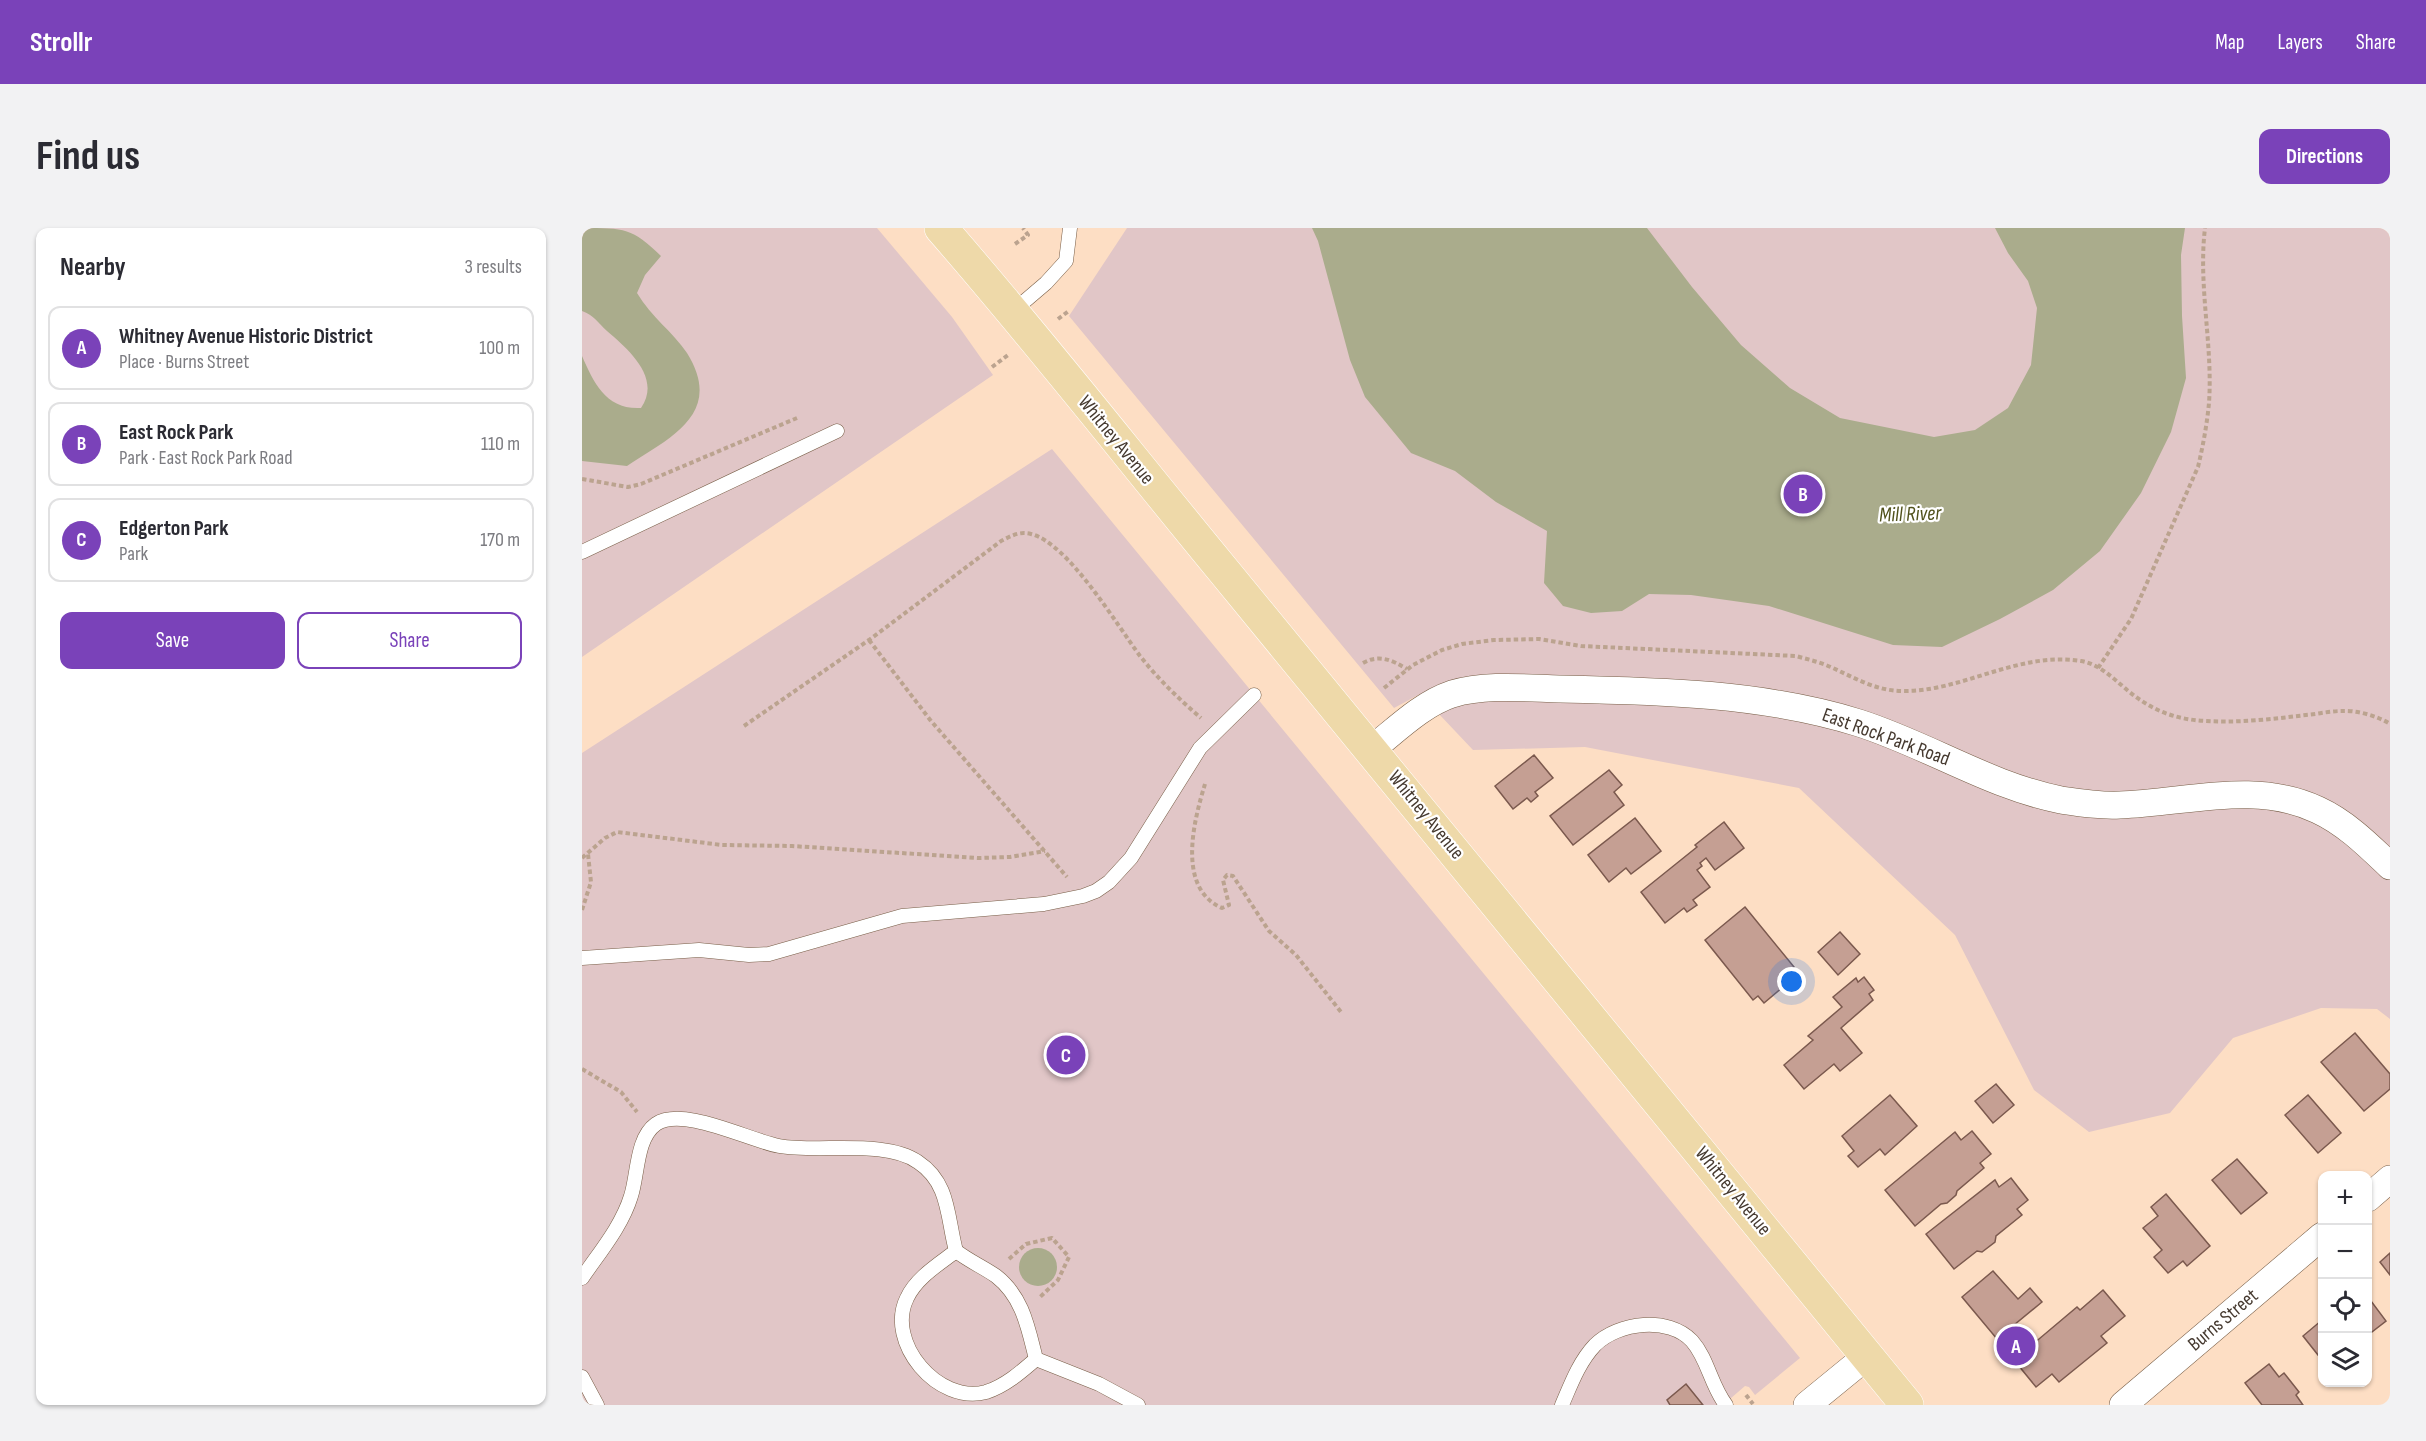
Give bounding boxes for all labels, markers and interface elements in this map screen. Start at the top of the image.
text: Strollr [30,26,92,59]
text: Map [2215,30,2244,55]
text: Layers [2277,30,2323,55]
text: Share [2356,30,2396,55]
button: Directions [2259,129,2390,184]
text: Find us [36,131,140,182]
text: Nearby [60,252,126,283]
text: 3 results [465,255,522,279]
text: Whitney Avenue Historic District [119,323,373,350]
text: A [77,336,86,360]
text: 100 m [479,336,520,360]
text: Place · Burns Street [119,350,249,374]
street label: Whitney Avenue [1073,391,1159,489]
text: East Rock Park [119,419,233,446]
text: B [77,432,86,456]
text: 110 m [481,432,520,456]
text: Park · East Rock Park Road [119,446,293,470]
pin: B [1784,472,1822,516]
water label: Mill River [1879,500,1943,528]
text: Edgerton Park [119,515,228,542]
text: C [76,528,87,552]
text: 170 m [480,528,520,552]
text: Park [119,542,148,566]
button: Save [60,612,285,669]
button: Share [297,612,522,669]
street label: East Rock Park Road [1819,703,1953,771]
street label: Whitney Avenue [1383,766,1469,864]
your location [1777,967,1806,996]
pin: C [1046,1032,1086,1078]
street label: Whitney Avenue [1690,1142,1776,1240]
map controls [2318,1171,2372,1387]
button: + [2318,1171,2372,1225]
button: − [2318,1225,2372,1279]
button: locate [2318,1279,2372,1333]
street label: Burns Street [2183,1284,2263,1356]
pin: A [1996,1324,2036,1368]
button: layers [2318,1333,2372,1387]

